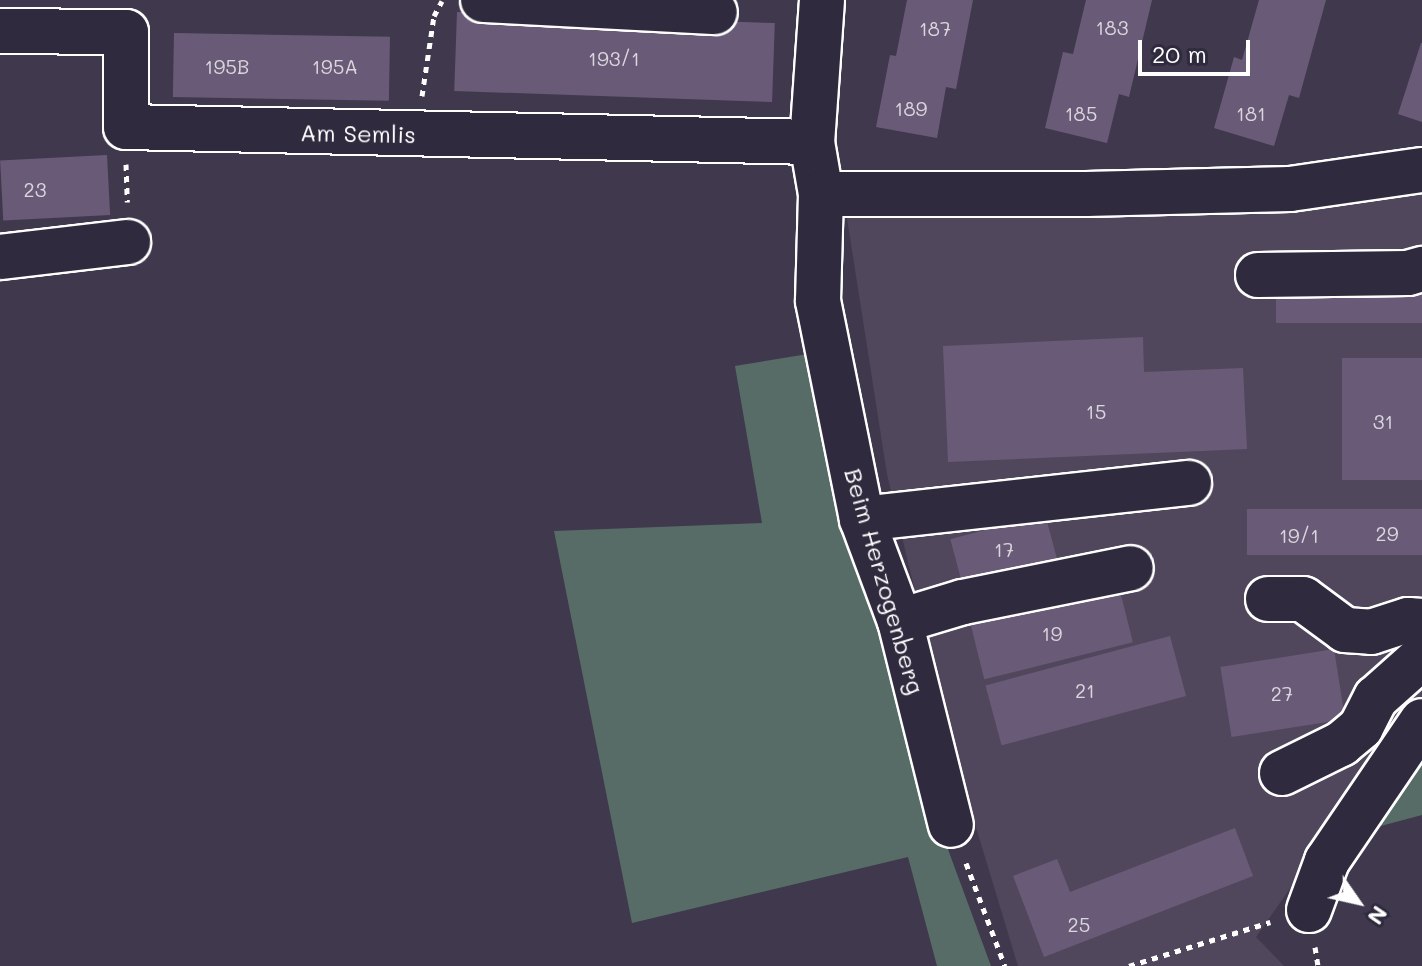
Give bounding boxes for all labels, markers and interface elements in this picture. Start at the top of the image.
house number: 183 [1096,15,1128,39]
house number: 187 [919,16,951,40]
scale bar [1142,24,1254,74]
text: 20 m [1152,38,1207,69]
house number: 193/1 [588,46,640,70]
house number: 195B [205,54,249,78]
house number: 195A [312,54,358,78]
house number: 189 [895,96,927,120]
house number: 185 [1065,101,1097,125]
house number: 181 [1236,101,1266,125]
street label: Am Semlis [300,118,416,148]
house number: 23 [24,177,46,201]
house number: 15 [1086,399,1106,423]
house number: 31 [1373,409,1393,433]
street label: Beim Herzogenberg [839,465,931,697]
house number: 29 [1376,521,1398,545]
house number: 19/1 [1279,523,1319,547]
house number: 17 [994,537,1014,561]
house number: 19 [1042,621,1062,645]
house number: 21 [1075,678,1095,702]
house number: 27 [1271,681,1293,705]
north arrow [1318,862,1398,942]
text: N [1362,901,1395,931]
house number: 25 [1068,912,1090,936]

